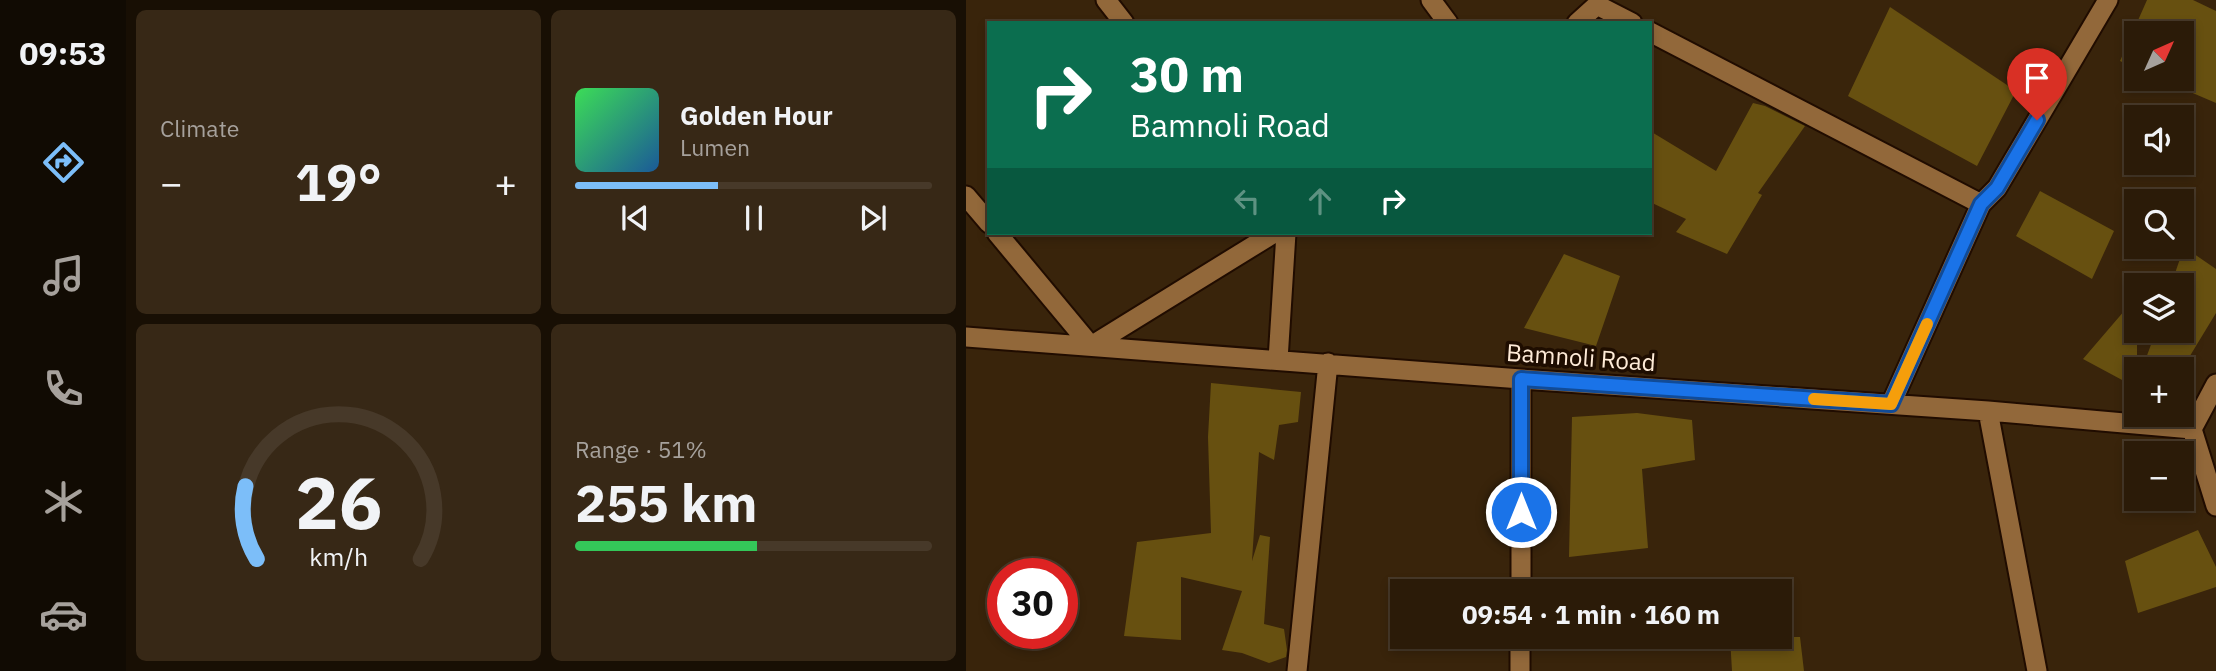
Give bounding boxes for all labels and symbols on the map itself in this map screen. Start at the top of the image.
north arrow [2124,21,2194,91]
pin [2007,48,2067,120]
street label: Bamnoli Road [1505,336,1657,378]
position arrow [1484,475,1558,549]
speed limit sign: 30 [987,558,1078,649]

